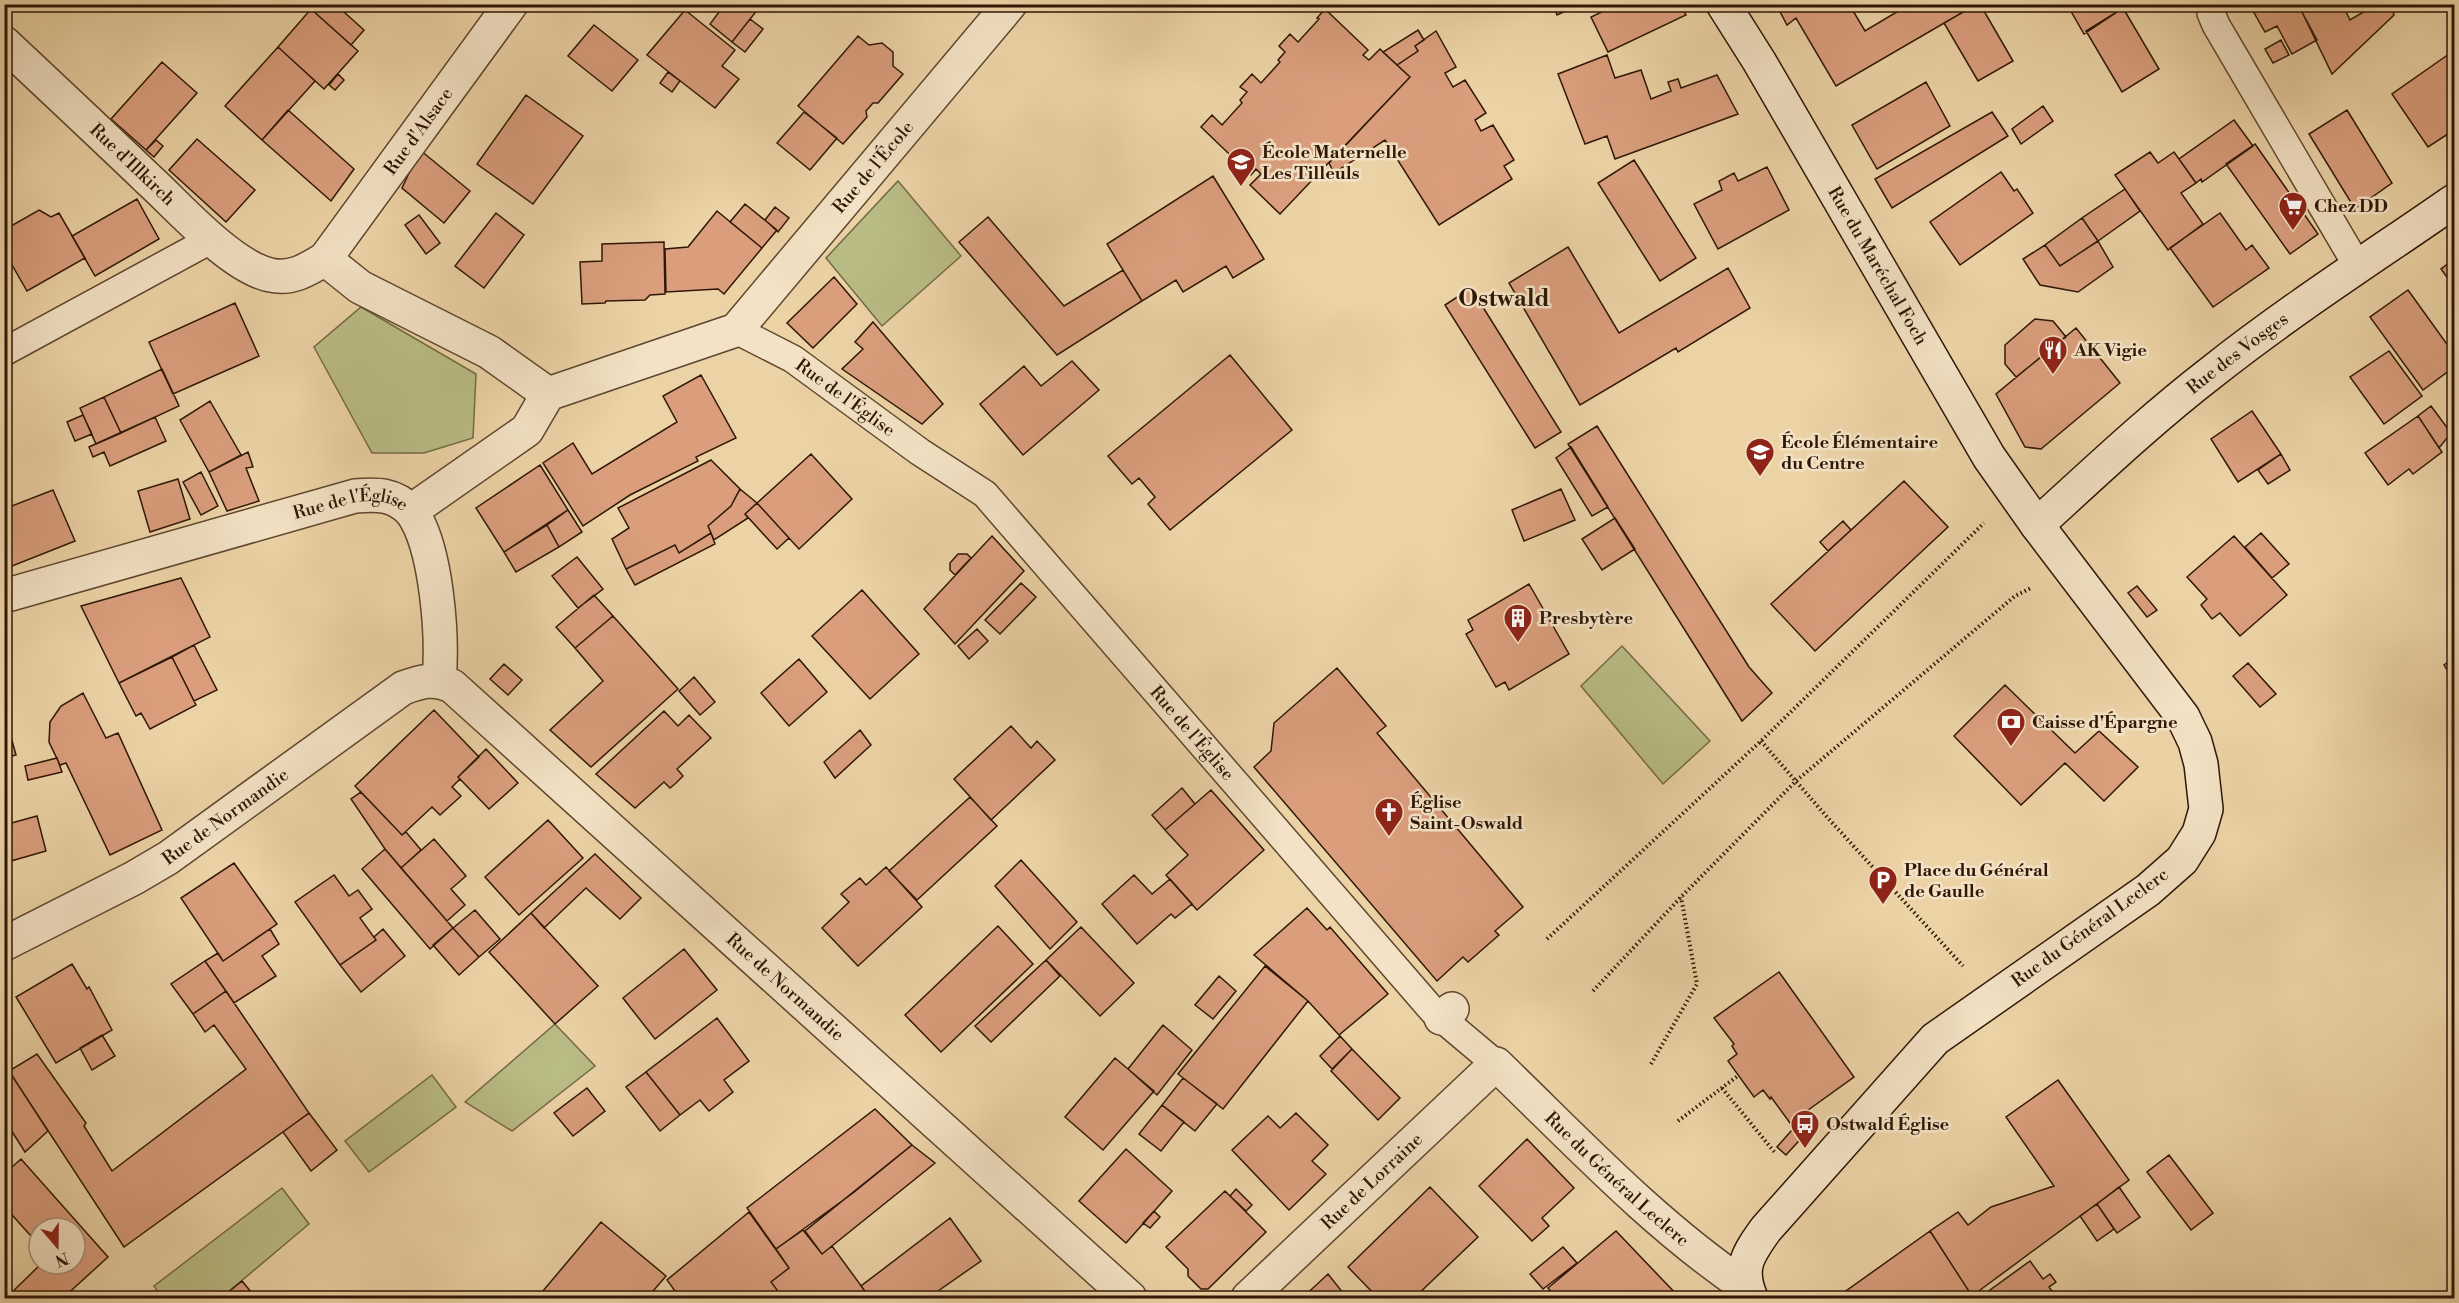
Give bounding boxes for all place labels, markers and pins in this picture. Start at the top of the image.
place label: École Maternelle Les Tilleuls [1262,141,1407,185]
school or university icon: École Maternelle Les Tilleuls [1225,146,1257,188]
supermarket icon: Chez DD [2277,190,2309,232]
place label: Chez DD [2314,195,2388,218]
restaurant icon: AK Vigie [2037,334,2069,376]
place label: AK Vigie [2073,339,2147,362]
place label: École Élémentaire du Centre [1781,431,1938,475]
school or university icon: École Élémentaire du Centre [1744,436,1776,478]
building icon: Presbytère [1502,602,1534,644]
place label: Presbytère [1539,607,1633,630]
bank icon: Caisse d'Épargne [1995,706,2027,748]
place label: Caisse d'Épargne [2032,711,2178,734]
place label: Église Saint-Oswald [1410,791,1523,835]
church icon: Église Saint-Oswald [1373,796,1405,838]
place label: Place du Général de Gaulle [1904,859,2049,903]
parking icon: Place du Général de Gaulle [1867,864,1899,906]
bus stop icon: Ostwald Église [1789,1108,1821,1150]
place label: Ostwald Église [1826,1113,1950,1136]

